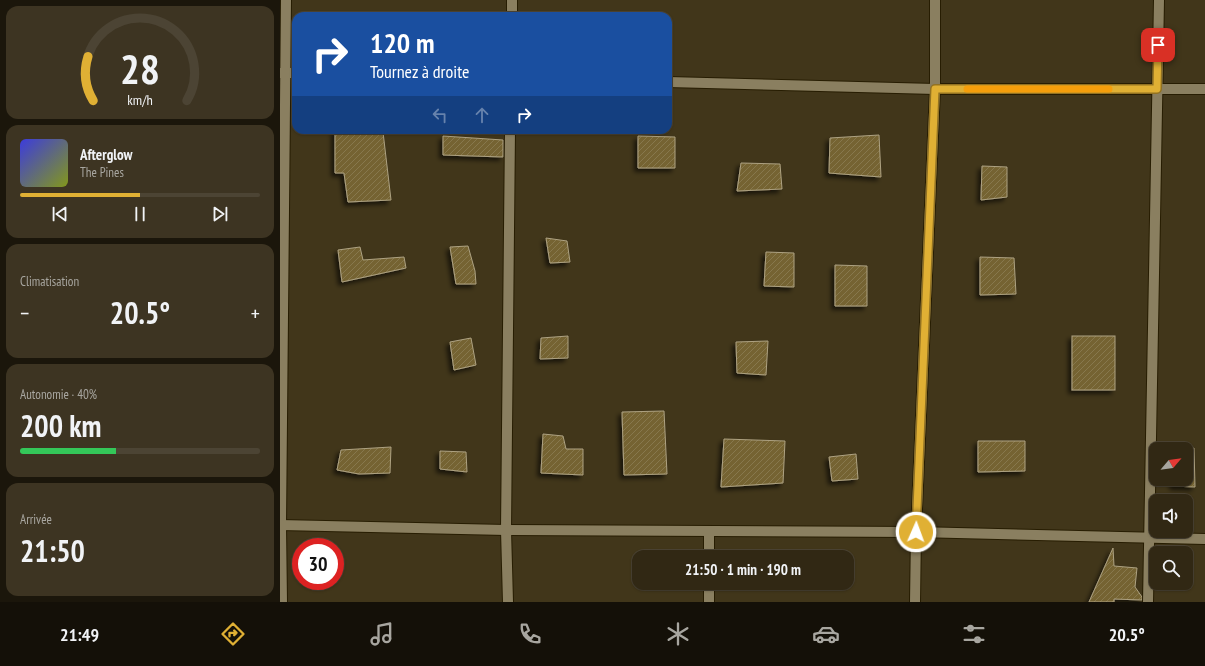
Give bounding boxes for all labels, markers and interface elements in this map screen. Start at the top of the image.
text: 120 m [370,24,434,61]
icon: right [304,28,356,80]
pin [1141,28,1175,62]
icon: arrive [1147,34,1169,56]
text: 28 [120,41,160,94]
text: Tournez à droite [370,60,469,83]
text: km/h [127,89,153,108]
icon: left [429,104,451,126]
icon: ahead [471,104,493,126]
icon: right [513,104,535,126]
text: Afterglow [80,145,132,164]
text: The Pines [80,164,124,181]
icon: previous [49,203,71,225]
icon: pause [129,203,151,225]
icon: next [209,203,231,225]
text: Climatisation [20,273,79,290]
text: 20.5° [110,293,170,332]
text: − [20,299,29,327]
text: + [251,299,260,327]
text: Autonomie · 40% [20,386,97,403]
text: 200 km [20,406,101,445]
north arrow [1149,442,1193,486]
map controls [1149,442,1193,590]
button: sound [1149,494,1193,538]
text: Arrivée [20,511,52,528]
position arrow [895,511,937,553]
text: 21:50 [20,531,85,570]
speed limit sign: 30 [292,538,344,590]
button: search [1149,546,1193,590]
text: 21:50 · 1 min · 190 m [685,560,801,579]
icon: directions [219,620,247,648]
icon: music [368,620,396,648]
icon: phone [516,620,544,648]
icon: climate [664,620,692,648]
icon: car [812,620,840,648]
icon: filters [960,620,988,648]
text: 21:49 [60,623,99,646]
text: 20.5° [1109,623,1145,646]

